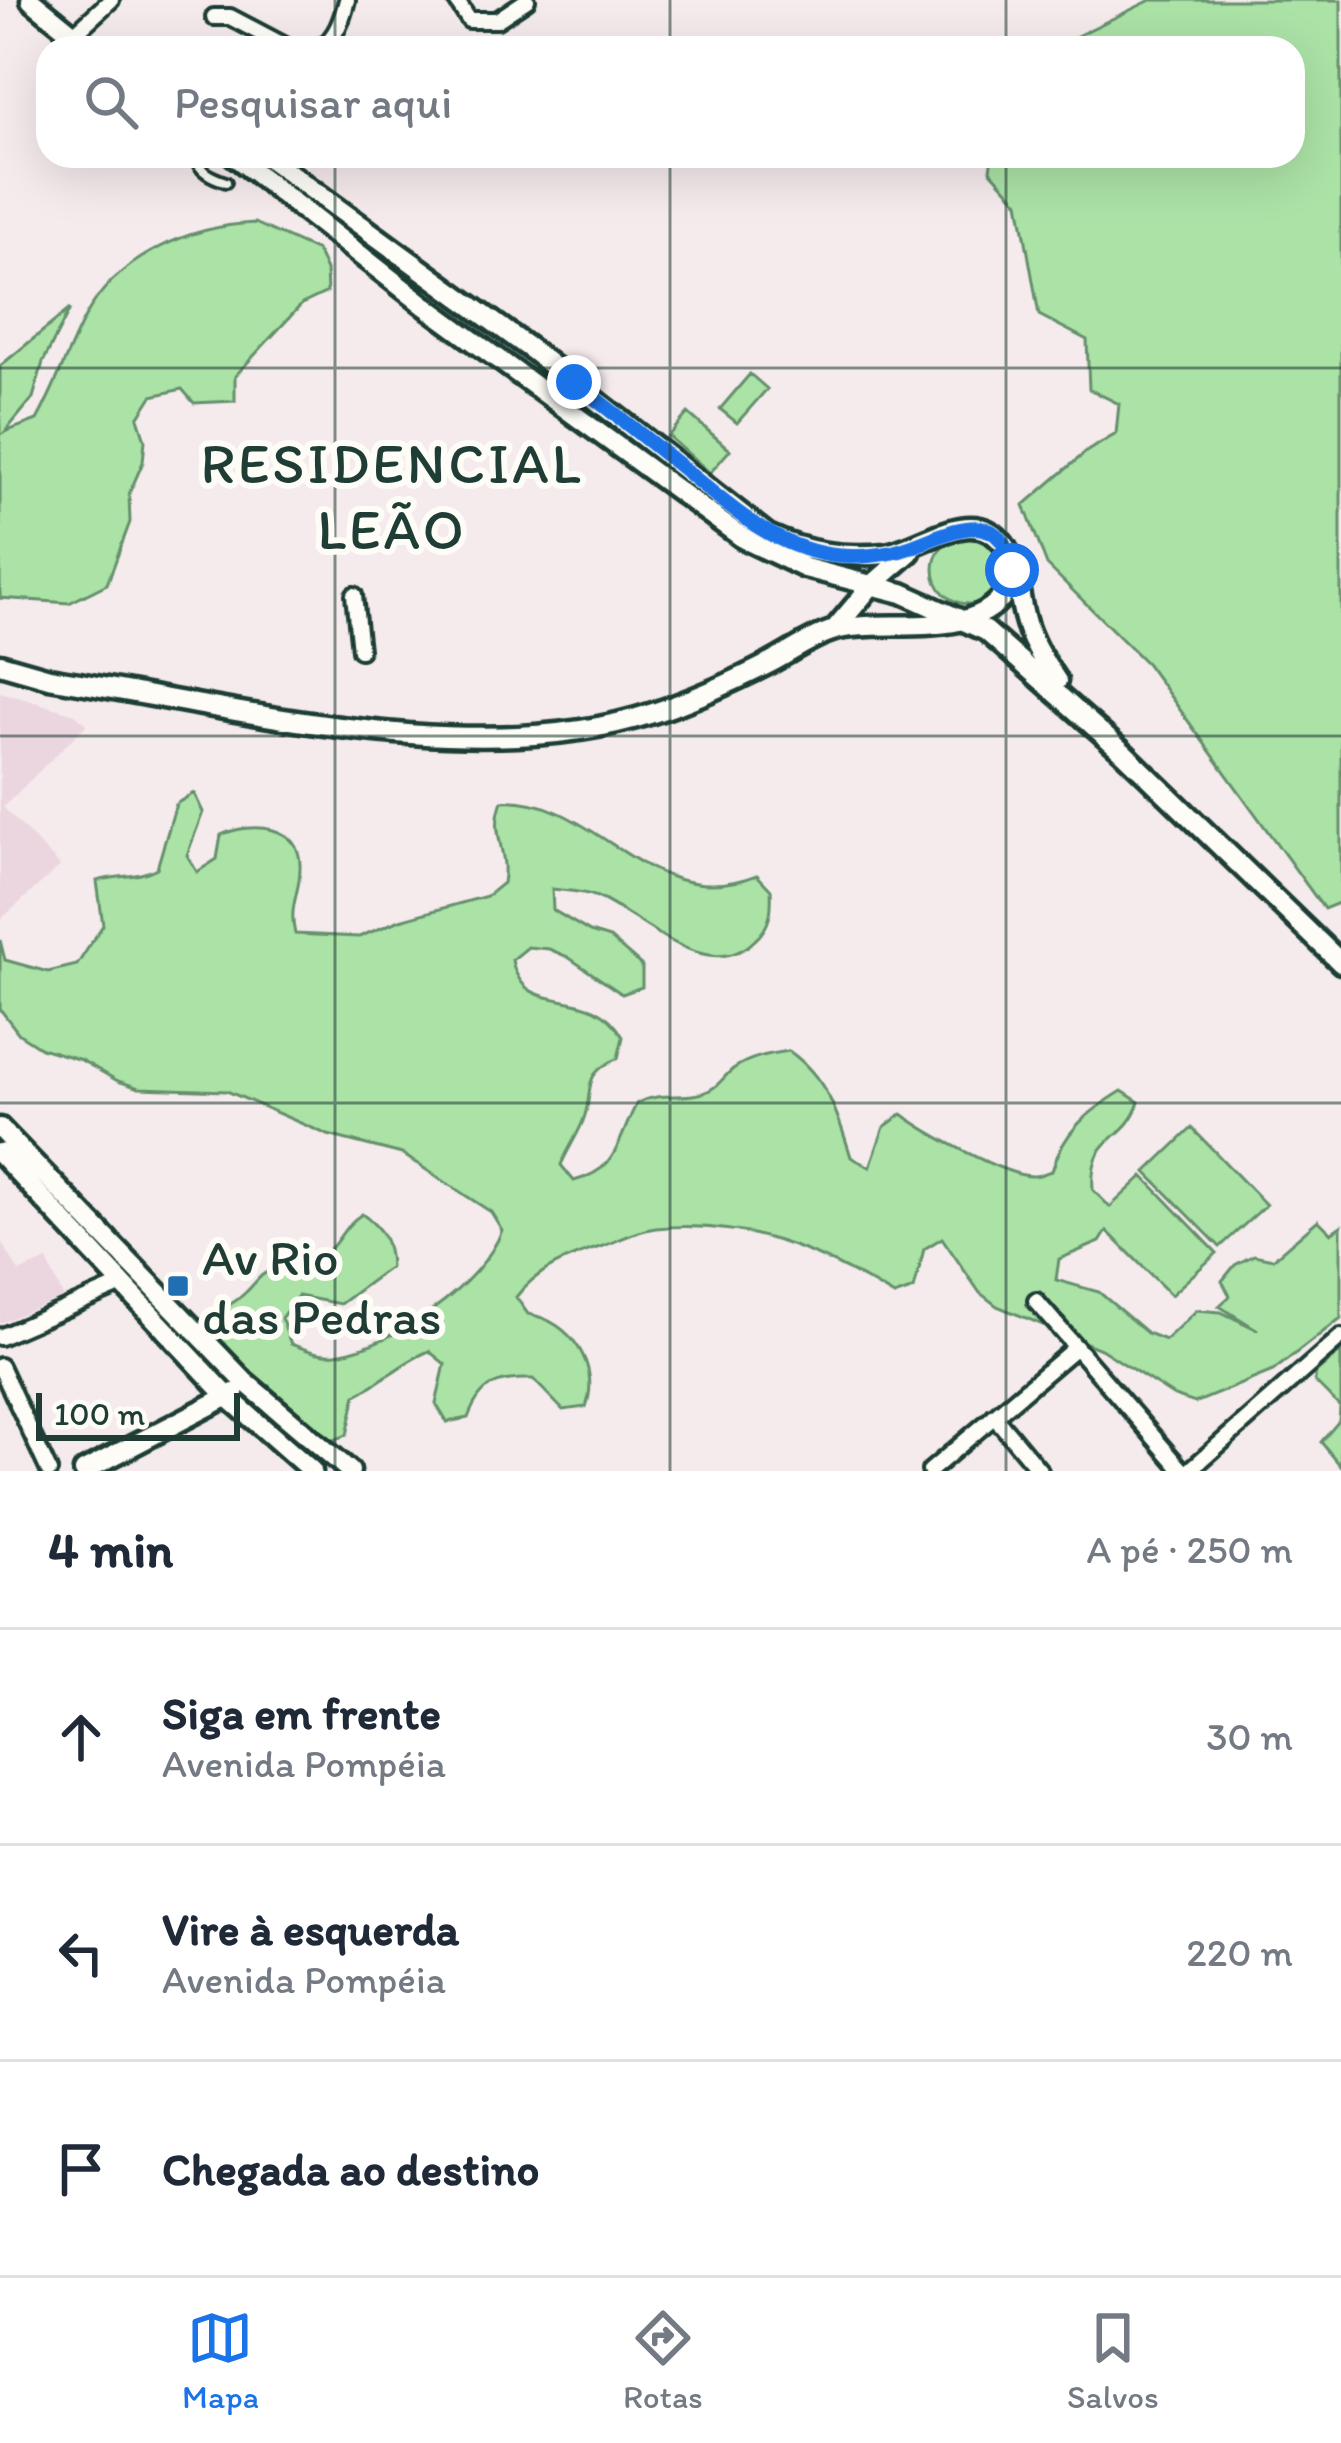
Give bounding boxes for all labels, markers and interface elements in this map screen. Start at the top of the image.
search box [36,36,1305,168]
icon: search [78,69,144,135]
text: Pesquisar aqui [174,75,452,129]
route end [547,355,601,409]
district label: RESIDENCIAL LEÃO [200,429,584,563]
route start [985,543,1039,597]
place label: Av Rio das Pedras [202,1227,441,1347]
marker: Av Rio das Pedras [165,1273,191,1299]
scale bar [36,1387,240,1440]
text: 100 m [54,1394,145,1433]
text: 4 min [48,1519,173,1580]
text: A pé · 250 m [1087,1526,1293,1573]
text: Siga em frente [162,1686,441,1740]
icon: ahead [48,1704,114,1770]
text: 30 m [1206,1713,1293,1760]
text: Avenida Pompéia [162,1740,446,1787]
text: Vire à esquerda [162,1902,459,1956]
icon: left [48,1920,114,1986]
text: 220 m [1186,1929,1293,1976]
text: Avenida Pompéia [162,1956,446,2003]
icon: arrive [48,2136,114,2202]
text: Chegada ao destino [162,2142,539,2196]
tab: Mapa [182,2305,259,2416]
tab: Rotas [623,2305,703,2416]
tab: Salvos [1067,2305,1159,2416]

